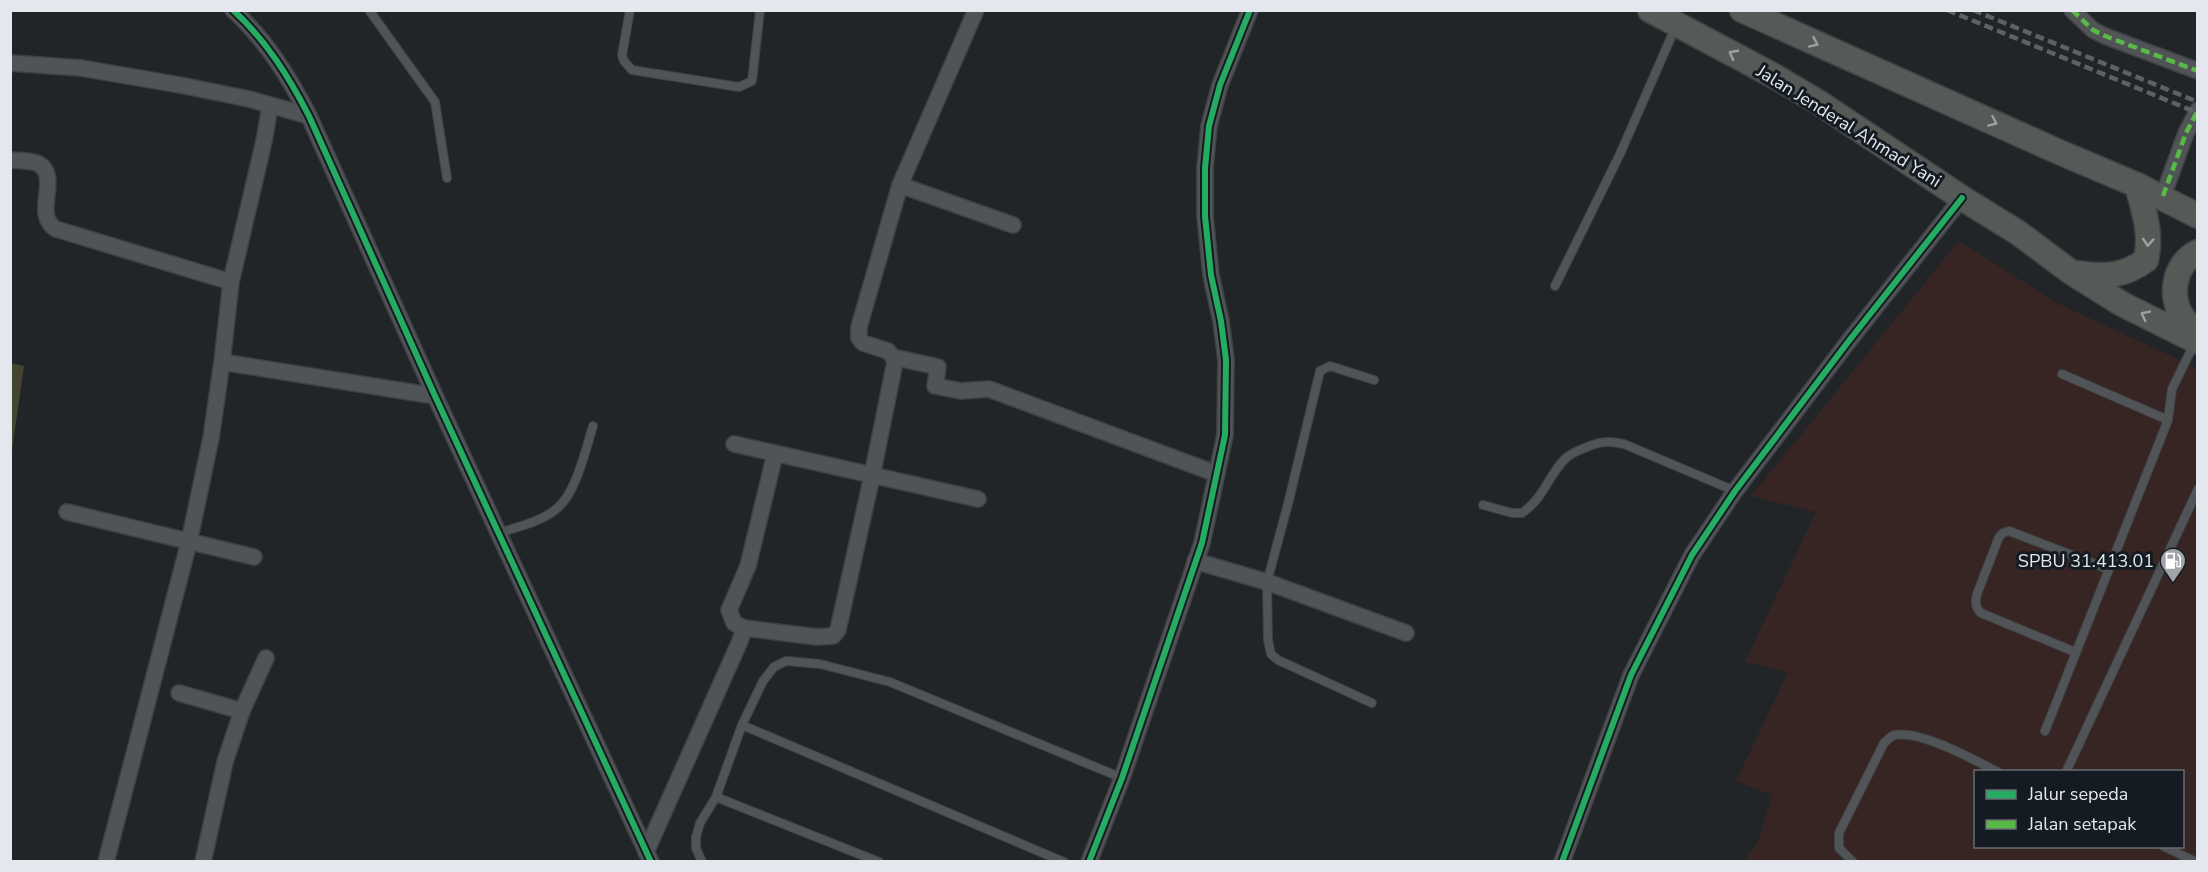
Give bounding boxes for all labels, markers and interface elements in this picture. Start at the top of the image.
one-way arrow [1808,36,1819,48]
one-way arrow [1728,50,1739,61]
street label: Jalan Jenderal Ahmad Yani [1751,59,1946,193]
one-way arrow [1986,115,1997,127]
one-way arrow [2142,237,2155,246]
one-way arrow [2141,311,2152,323]
fuel station icon: SPBU 31.413.01 [2158,546,2188,584]
place label: SPBU 31.413.01 [2018,549,2154,573]
legend [1974,770,2184,848]
text: Jalur sepeda [2027,782,2128,806]
text: Jalan setapak [2027,812,2137,836]

